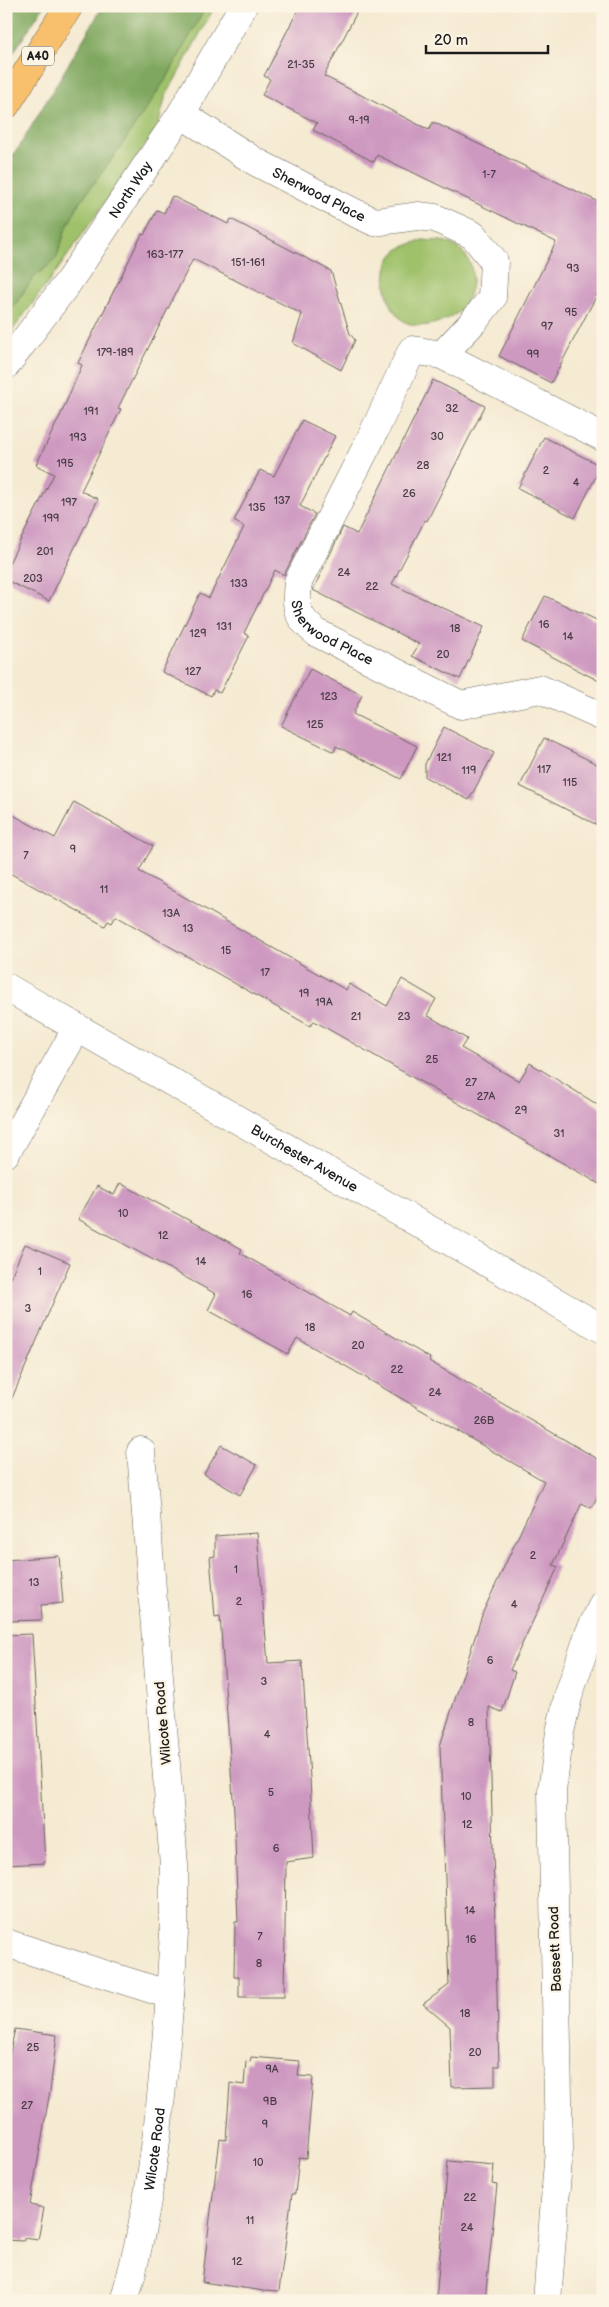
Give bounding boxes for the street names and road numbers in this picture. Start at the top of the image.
road number: A40 [22,46,54,66]
street label: North Way [105,157,156,221]
street label: Sherwood Place [270,164,368,225]
street label: Sherwood Place [288,599,376,668]
street label: Burchester Avenue [248,1121,361,1195]
street label: Wilcote Road [151,1681,175,1765]
street label: Bassett Road [545,1906,565,1992]
street label: Wilcote Road [140,2107,168,2192]

